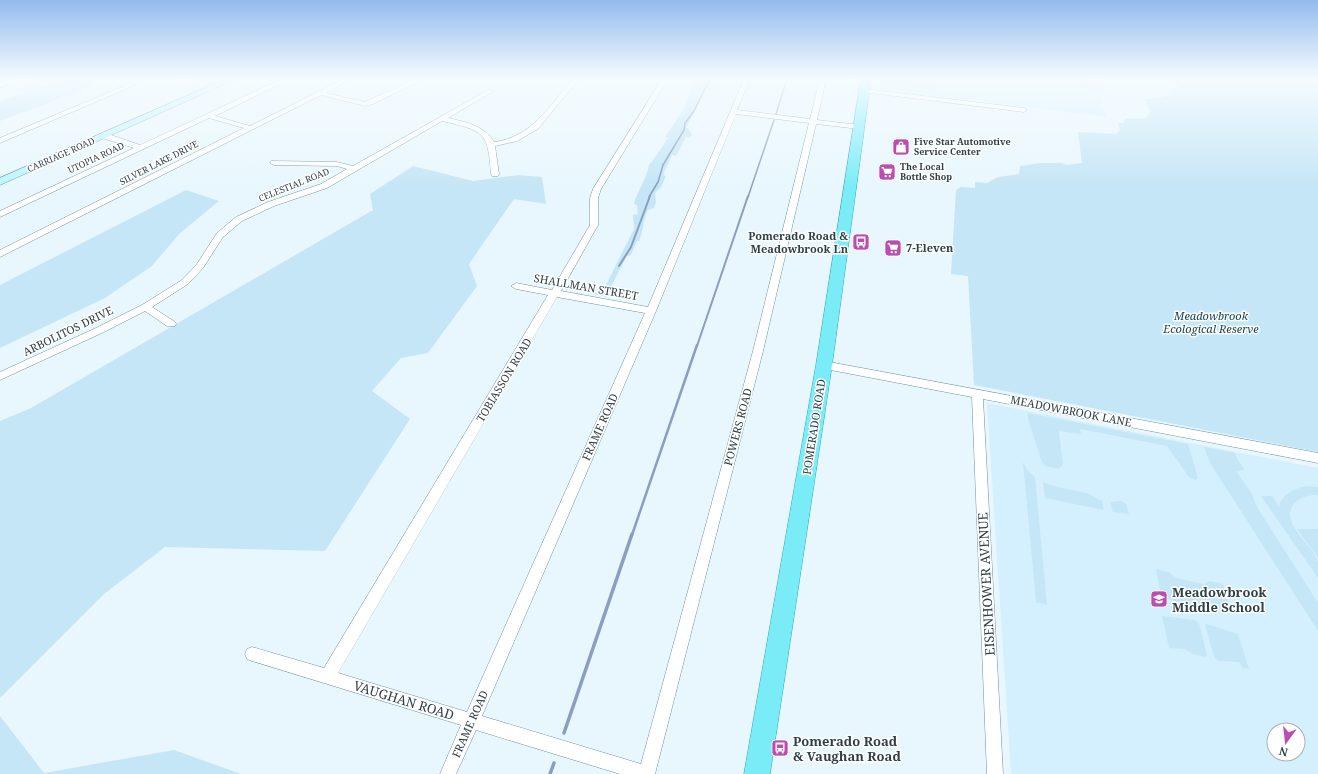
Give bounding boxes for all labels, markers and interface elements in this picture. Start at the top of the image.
street label: CARRIAGE ROAD [25,134,97,175]
place label: Five Star Automotive Service Center [914,135,1011,158]
street label: SILVER LAKE DRIVE [117,137,201,188]
shop icon: Five Star Automotive Service Center [891,137,911,157]
street label: UTOPIA ROAD [65,139,127,176]
place label: The Local Bottle Shop [900,160,952,183]
supermarket icon: The Local Bottle Shop [877,162,897,182]
street label: CELESTIAL ROAD [256,164,332,205]
place label: Pomerado Road & Meadowbrook Ln [748,228,849,256]
bus stop icon: Pomerado Road & Meadowbrook Ln [851,232,871,252]
supermarket icon: 7-Eleven [883,238,903,258]
place label: 7-Eleven [906,240,954,255]
street label: SHALLMAN STREET [533,270,640,303]
street label: ARBOLITOS DRIVE [20,302,115,359]
park label: Meadowbrook Ecological Reserve [1162,308,1259,336]
street label: TOBIASSON ROAD [472,335,535,425]
street label: POMERADO ROAD [799,378,828,476]
street label: POWERS ROAD [720,386,755,467]
street label: FRAME ROAD [578,391,621,463]
street label: MEADOWBROOK LANE [1009,391,1133,430]
street label: EISENHOWER AVENUE [973,512,999,656]
place label: Meadowbrook Middle School [1172,583,1267,616]
school or university icon: Meadowbrook Middle School [1149,589,1169,609]
street label: VAUGHAN ROAD [351,676,457,724]
street label: FRAME ROAD [448,688,491,760]
north arrow [1266,722,1306,762]
place label: Pomerado Road & Vaughan Road [793,732,901,765]
bus stop icon: Pomerado Road & Vaughan Road [770,738,790,758]
text: N [1277,744,1289,761]

